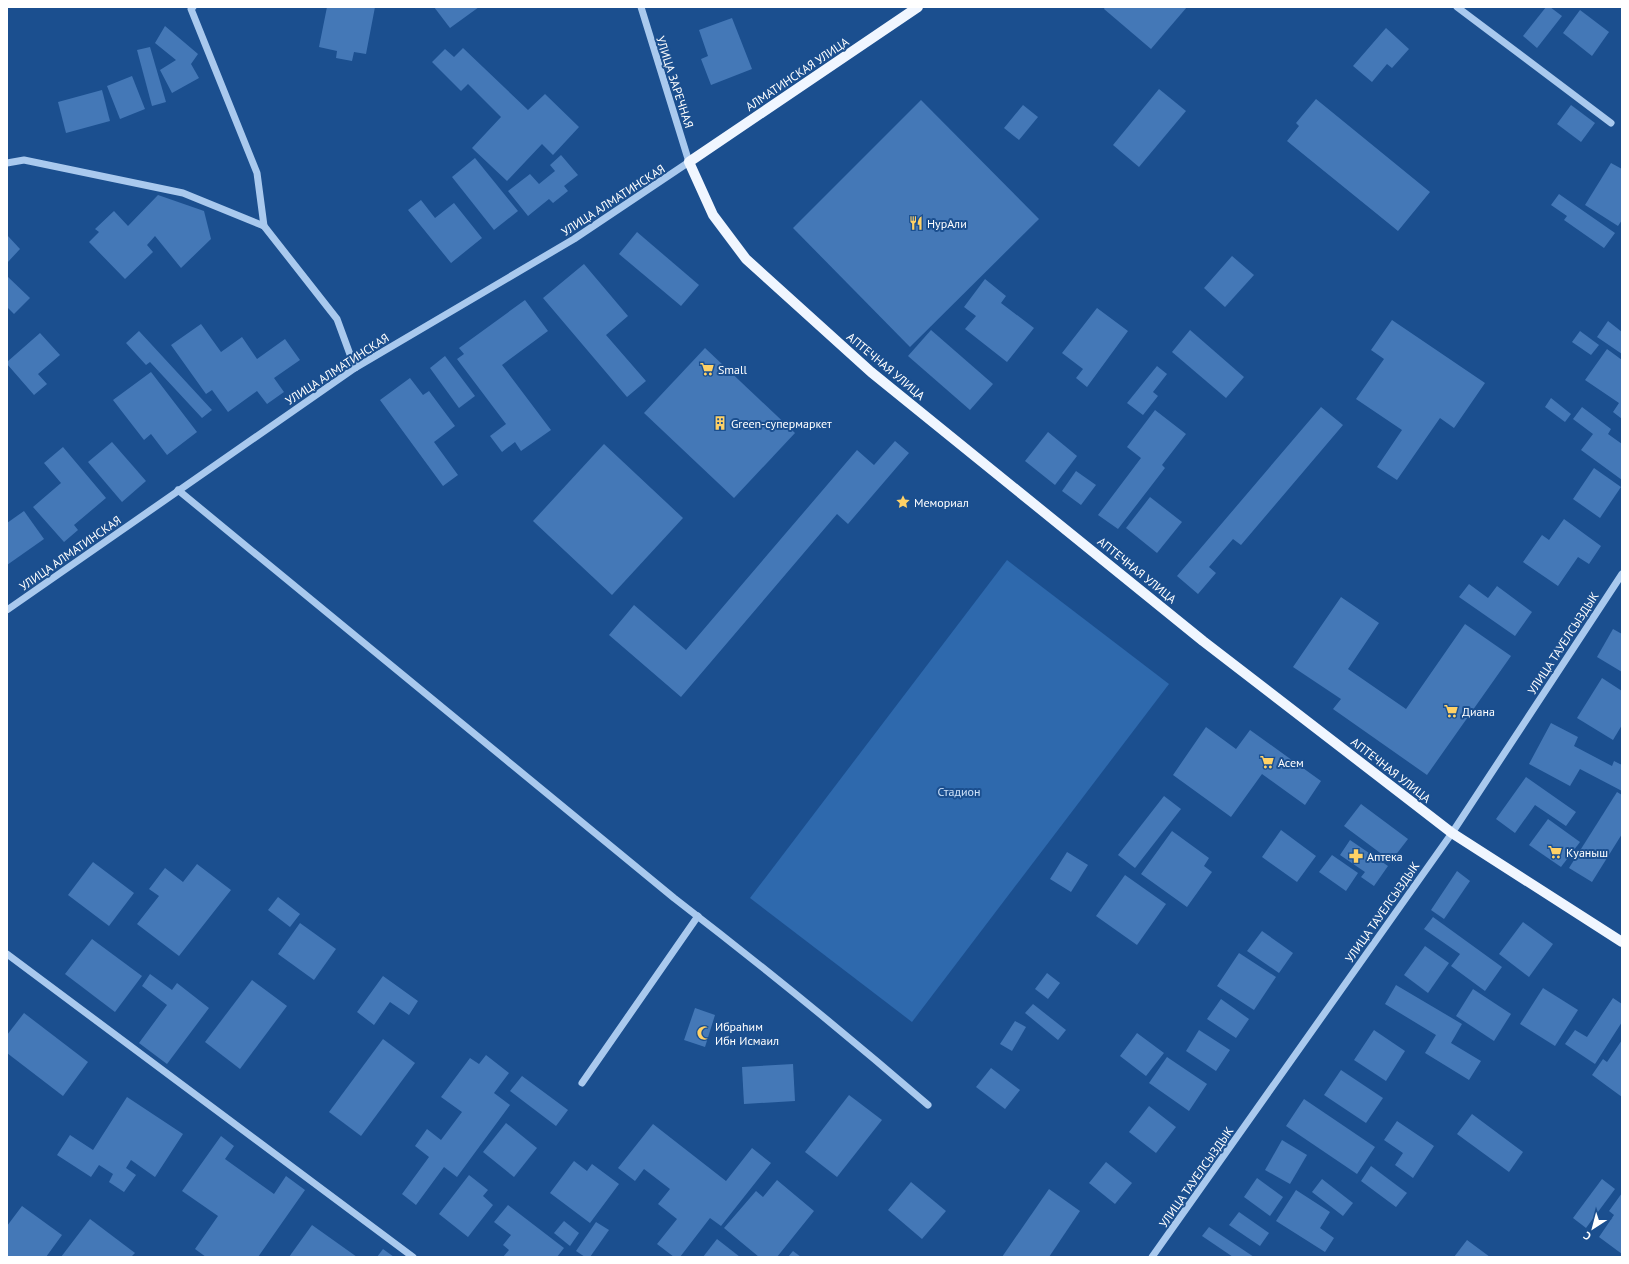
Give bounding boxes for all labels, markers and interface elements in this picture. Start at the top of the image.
street label: УЛИЦА ЗАРЕЧНАЯ [653,34,697,130]
street label: АЛМАТИНСКАЯ УЛИЦА [743,34,851,114]
street label: УЛИЦА АЛМАТИНСКАЯ [558,161,668,239]
restaurant icon: НурАли [908,215,924,231]
place label: НурАли [927,216,967,231]
street label: АПТЕЧНАЯ УЛИЦА [844,329,928,403]
street label: УЛИЦА АЛМАТИНСКАЯ [282,330,392,408]
supermarket icon: Small [699,361,715,377]
place label: Small [718,362,748,377]
building icon: Green-супермаркет [712,415,728,431]
place label: Green-супермаркет [731,416,832,431]
place icon: Мемориал [895,494,911,510]
place label: Мемориал [914,495,969,510]
street label: УЛИЦА АЛМАТИНСКАЯ [16,512,124,594]
street label: АПТЕЧНАЯ УЛИЦА [1094,534,1180,606]
street label: УЛИЦА ТАУЕЛСЫЗДЫК [1524,589,1602,697]
supermarket icon: Диана [1443,703,1459,719]
place label: Диана [1462,704,1495,719]
street label: АПТЕЧНАЯ УЛИЦА [1348,734,1434,806]
supermarket icon: Асем [1259,754,1275,770]
place label: Асем [1278,755,1304,770]
park label: Стадион [938,784,980,799]
supermarket icon: Куаныш [1547,844,1563,860]
place label: Куаныш [1566,845,1608,860]
pharmacy icon: Аптека [1348,848,1364,864]
place label: Аптека [1367,849,1403,864]
street label: УЛИЦА ТАУЕЛСЫЗДЫК [1342,859,1422,965]
place label: Ибраһим Ибн Исмаил [715,1019,779,1048]
mosque icon: Ибраһим Ибн Исмаил [696,1025,712,1041]
street label: УЛИЦА ТАУЕЛСЫЗДЫК [1156,1124,1236,1230]
north arrow [1573,1208,1613,1248]
text: С [1581,1229,1594,1244]

